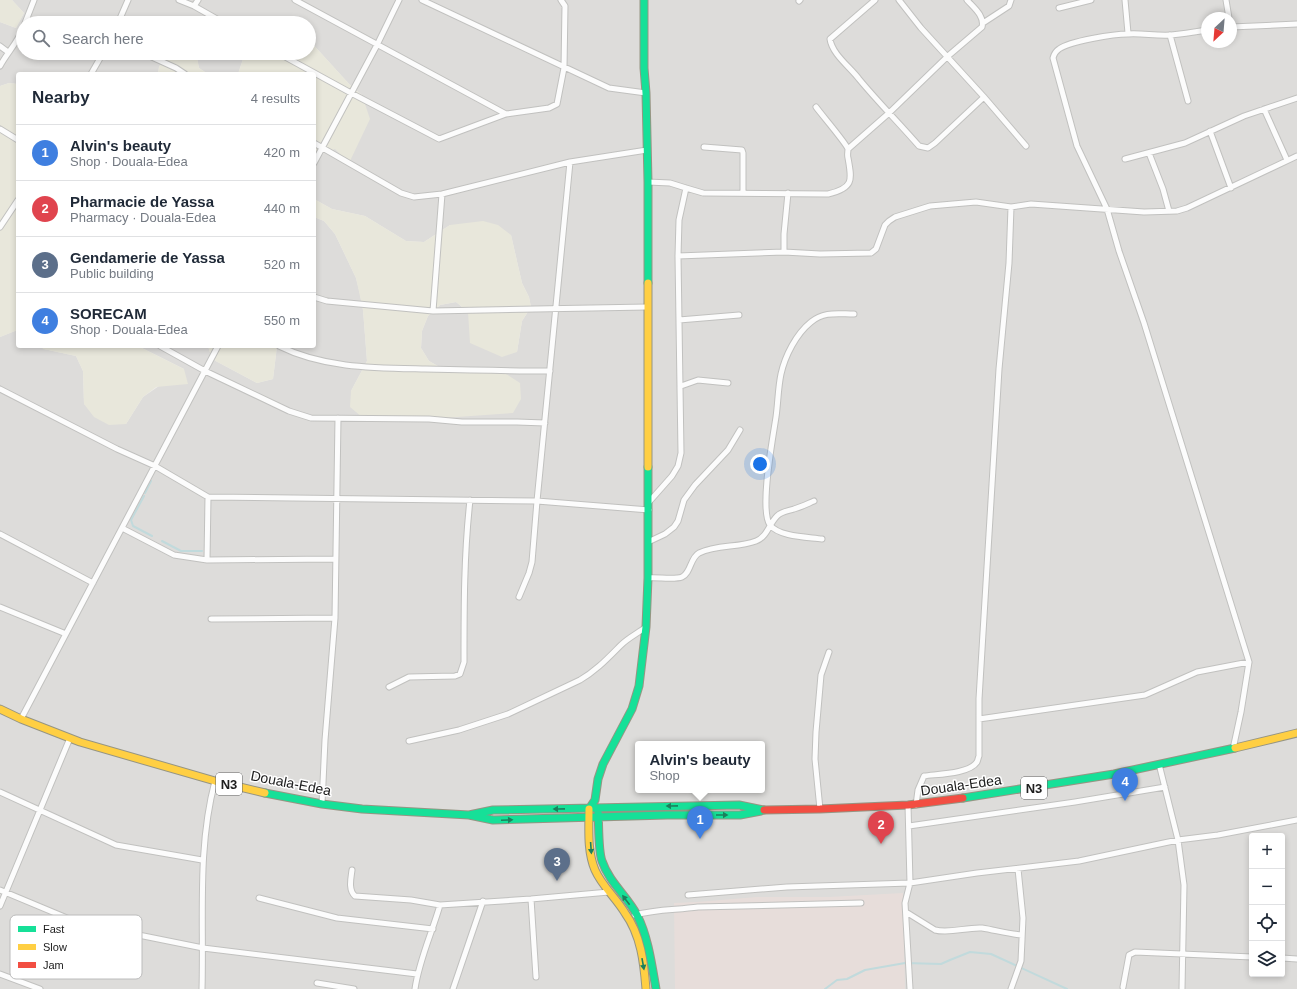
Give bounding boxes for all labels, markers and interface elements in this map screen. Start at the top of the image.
north arrow [1201,12,1237,48]
search box [16,16,316,60]
icon: search [30,27,52,49]
text: Search here [62,30,144,47]
text: Nearby [32,88,90,107]
text: 4 results [251,91,300,106]
text: Alvin's beauty [70,137,171,154]
text: 1 [41,145,49,160]
text: 420 m [264,145,300,160]
text: Shop · Douala-Edea [70,154,188,169]
text: Pharmacie de Yassa [70,193,214,210]
text: 2 [41,201,49,216]
text: 440 m [264,201,300,216]
text: Pharmacy · Douala-Edea [70,210,216,225]
text: Gendamerie de Yassa [70,249,225,266]
text: 3 [41,257,49,272]
text: 520 m [264,257,300,272]
text: Public building [70,266,154,281]
text: SORECAM [70,305,147,322]
text: 4 [41,313,49,328]
text: 550 m [264,313,300,328]
text: Shop · Douala-Edea [70,322,188,337]
your location [750,454,770,474]
popup [635,741,765,793]
text: Alvin's beauty [649,751,751,768]
street label: Douala-Edea [249,767,333,799]
text: Shop [649,768,680,783]
pin: 4 [1112,768,1138,801]
street label: Douala-Edea [919,771,1003,799]
road number: N3 [216,773,242,795]
road number: N3 [1021,777,1047,799]
one-way arrow [665,803,678,809]
one-way arrow [552,806,565,812]
pin: 1 [687,806,713,839]
pin: 2 [868,811,894,844]
one-way arrow [716,812,729,818]
one-way arrow [501,816,513,823]
map controls [1249,833,1285,977]
button: + [1249,833,1285,869]
one-way arrow [588,842,594,854]
pin: 3 [544,848,570,881]
button: − [1249,869,1285,905]
one-way arrow [622,895,631,906]
button: locate [1249,905,1285,941]
legend [10,915,142,979]
text: Fast [43,923,64,935]
text: Slow [43,941,67,953]
button: layers [1249,941,1285,977]
one-way arrow [640,958,646,970]
text: Jam [43,959,64,971]

